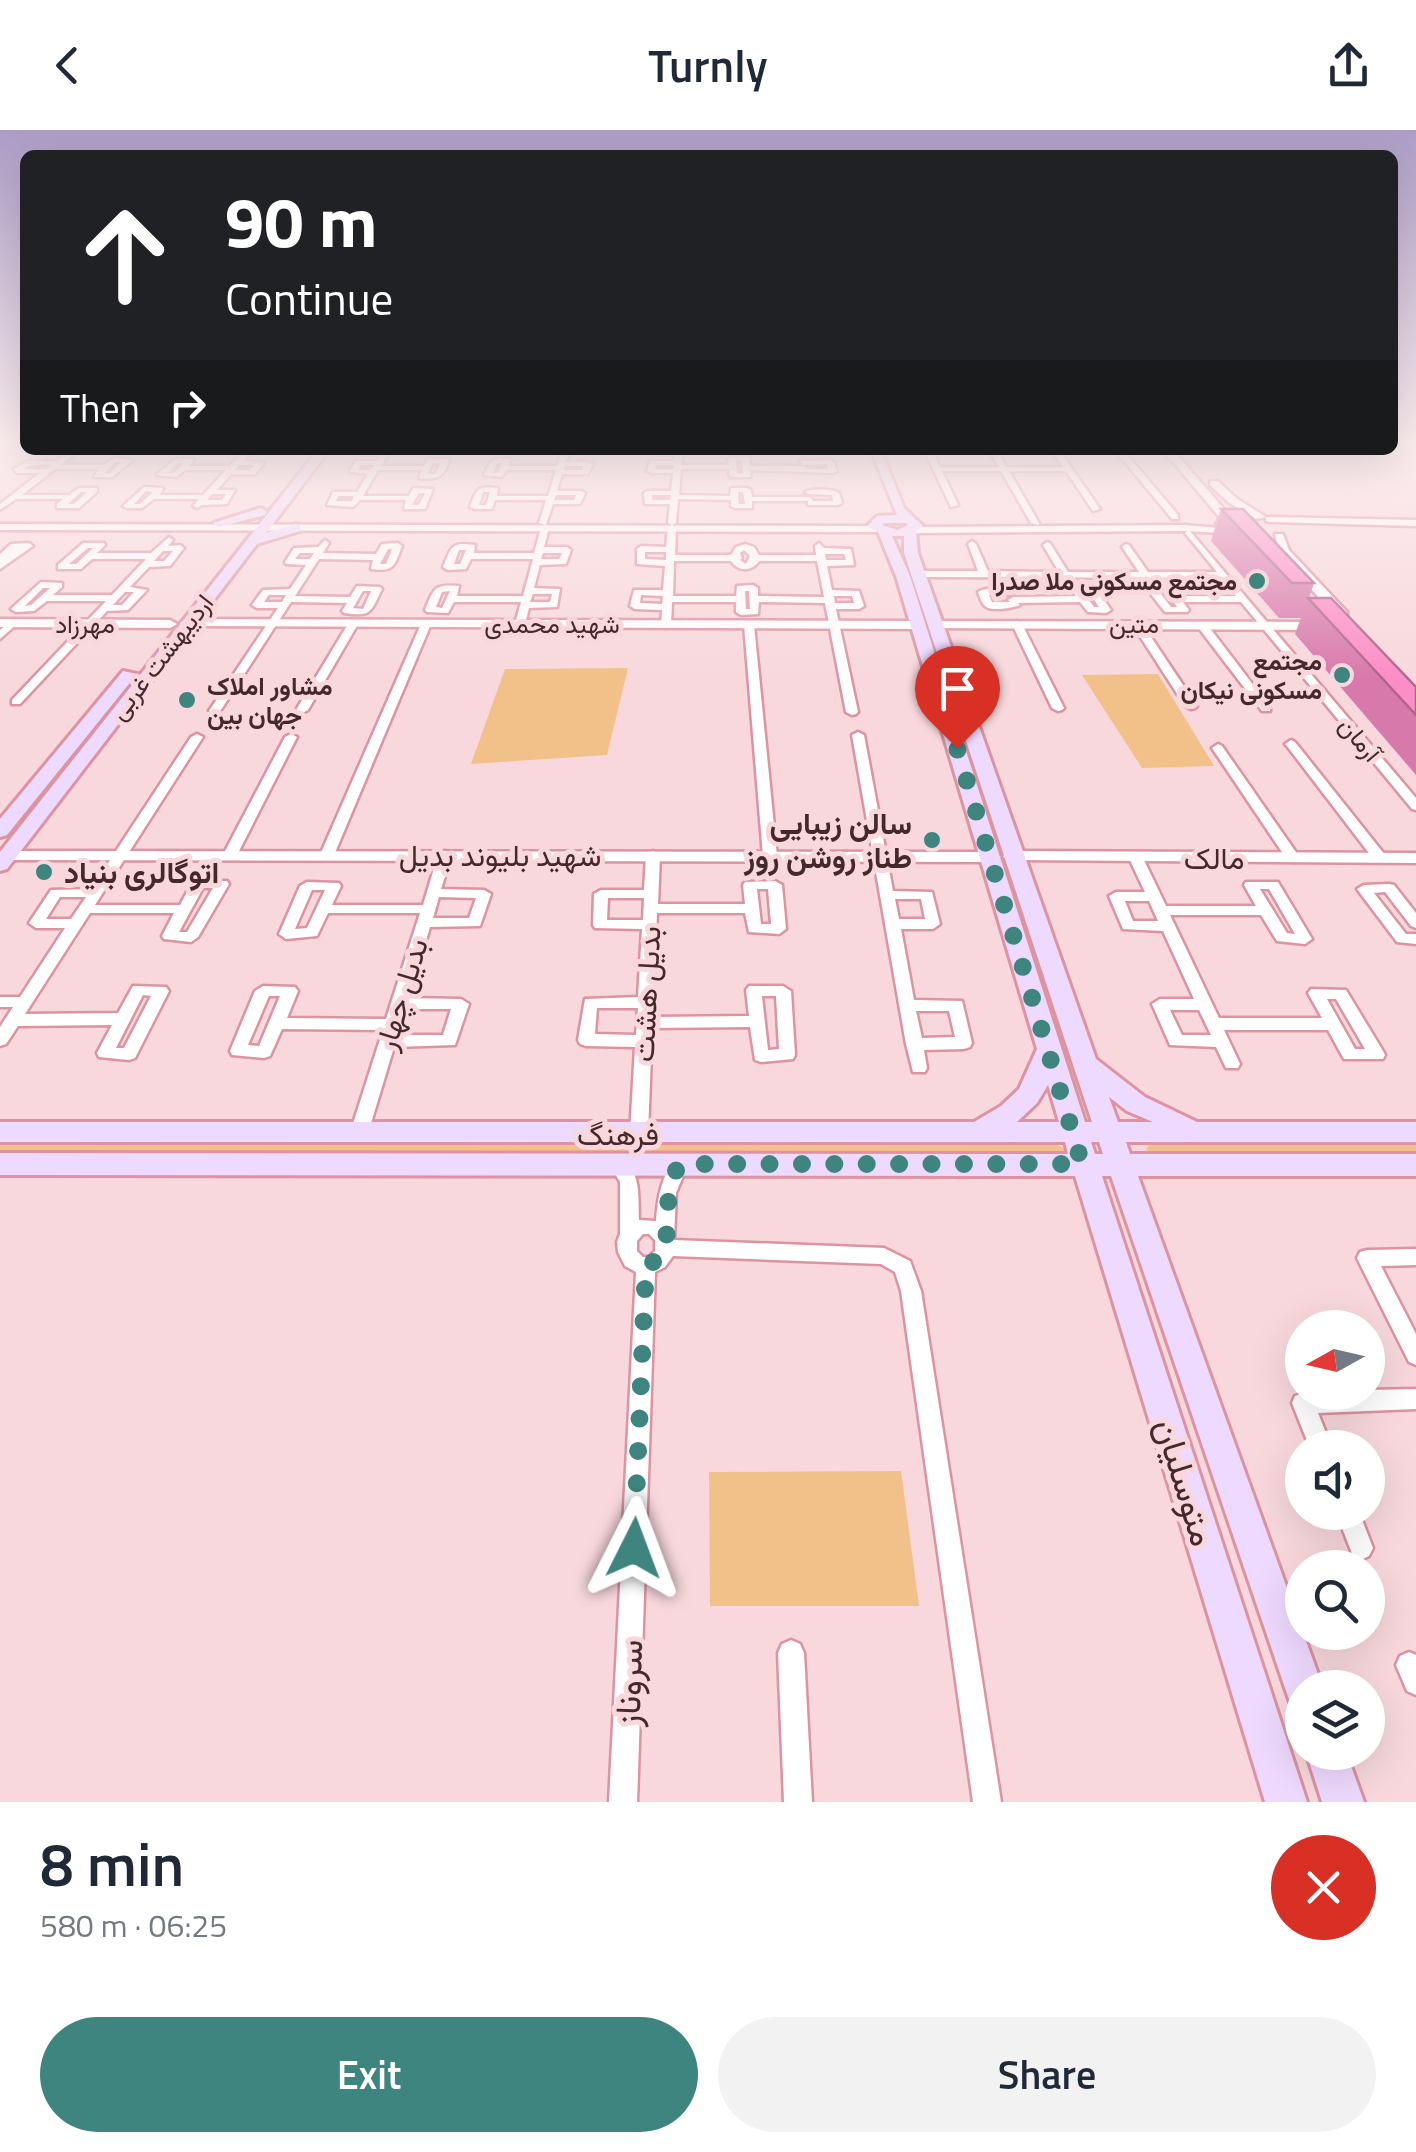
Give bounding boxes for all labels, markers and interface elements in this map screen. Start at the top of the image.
text: Turnly [648,31,768,99]
icon: back [40,38,95,93]
icon: share [1321,38,1376,93]
text: 90 m [225,168,378,274]
icon: ahead [60,190,190,320]
text: Continue [225,264,393,332]
text: Then [60,379,140,437]
icon: right [160,380,215,435]
place label: مجتمع مسکونی ملا صدرا [991,562,1237,600]
marker: مجتمع مسکونی ملا صدرا [1246,570,1268,592]
street label: اردیبهشت غربی [100,586,222,728]
street label: مهرزاد [55,605,115,643]
street label: شهید محمدی [484,605,620,643]
street label: متین [1109,605,1159,643]
place label: مجتمع مسکونی نیکان [1180,642,1322,709]
pin [915,646,1000,749]
icon: arrive [930,661,985,716]
marker: مجتمع مسکونی نیکان [1331,664,1353,686]
place label: مشاور املاک جهان بین [207,667,332,734]
marker: مشاور املاک جهان بین [176,689,198,711]
street label: آرمان [1330,708,1392,772]
place label: سالن زیبایی طناز روشن روز [743,800,912,880]
marker: سالن زیبایی طناز روشن روز [921,829,943,851]
street label: شهید بلیوند بدیل [399,832,601,878]
street label: مالک [1184,835,1244,881]
place label: اتوگالری بنیاد [64,849,219,895]
marker: اتوگالری بنیاد [33,861,55,883]
street label: بدیل هشت [619,925,673,1063]
street label: بدیل چهار [362,932,440,1057]
street label: فرهنگ [577,1111,659,1157]
north arrow [1285,1310,1385,1410]
map controls [1285,1310,1385,1770]
street label: متوسلیان [1141,1411,1231,1553]
button: sound [1285,1430,1385,1530]
position arrow [582,1496,686,1600]
button: search [1285,1550,1385,1650]
street label: سروناز [599,1638,657,1729]
button: layers [1285,1670,1385,1770]
text: 8 min [40,1818,184,1909]
button: close [1271,1835,1376,1940]
text: 580 m · 06:25 [40,1901,227,1949]
button: Exit [40,2017,698,2132]
button: Share [718,2017,1376,2132]

